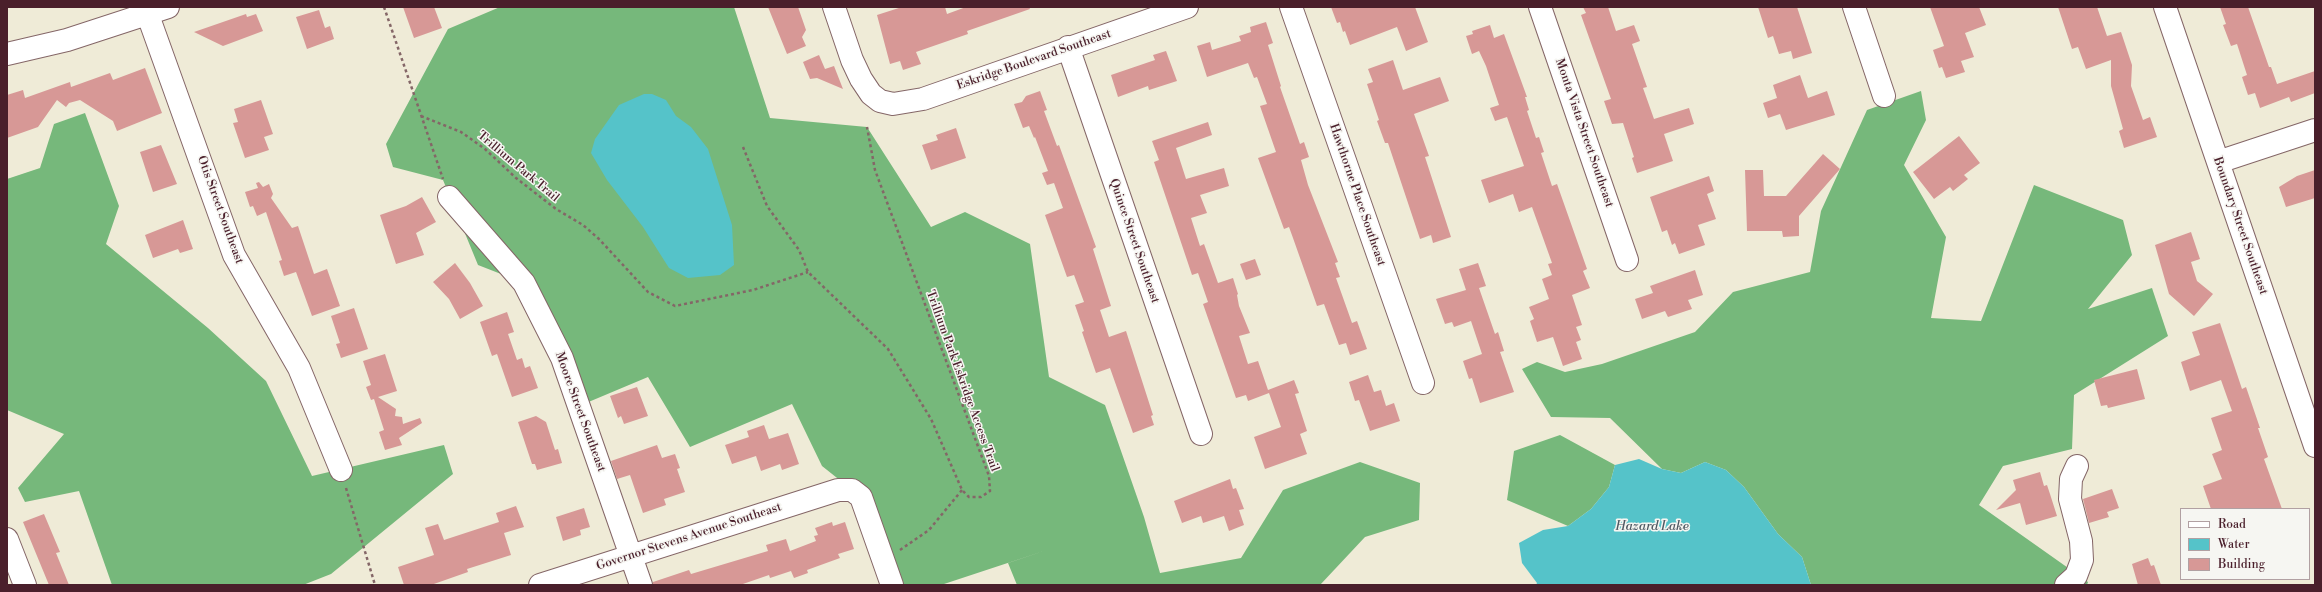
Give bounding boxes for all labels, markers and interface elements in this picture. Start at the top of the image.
street label: Eskridge Boulevard Southeast [955,27,1113,93]
street label: Monta Vista Street Southeast [1552,57,1616,209]
street label: Hawthorne Place Southeast [1326,122,1388,268]
street label: Trillium Park Trail [474,129,562,205]
street label: Otis Street Southeast [194,154,246,266]
street label: Boundary Street Southeast [2210,155,2270,297]
street label: Quince Street Southeast [1106,177,1162,305]
street label: Trillium Park Eskridge Access Trail [922,288,1002,474]
street label: Moore Street Southeast [552,350,608,474]
street label: Governor Stevens Avenue Southeast [595,500,783,574]
legend [2180,508,2310,580]
text: Road [2218,517,2246,532]
water label: Hazard Lake [1615,519,1689,535]
text: Water [2218,537,2250,552]
text: Building [2218,557,2265,572]

